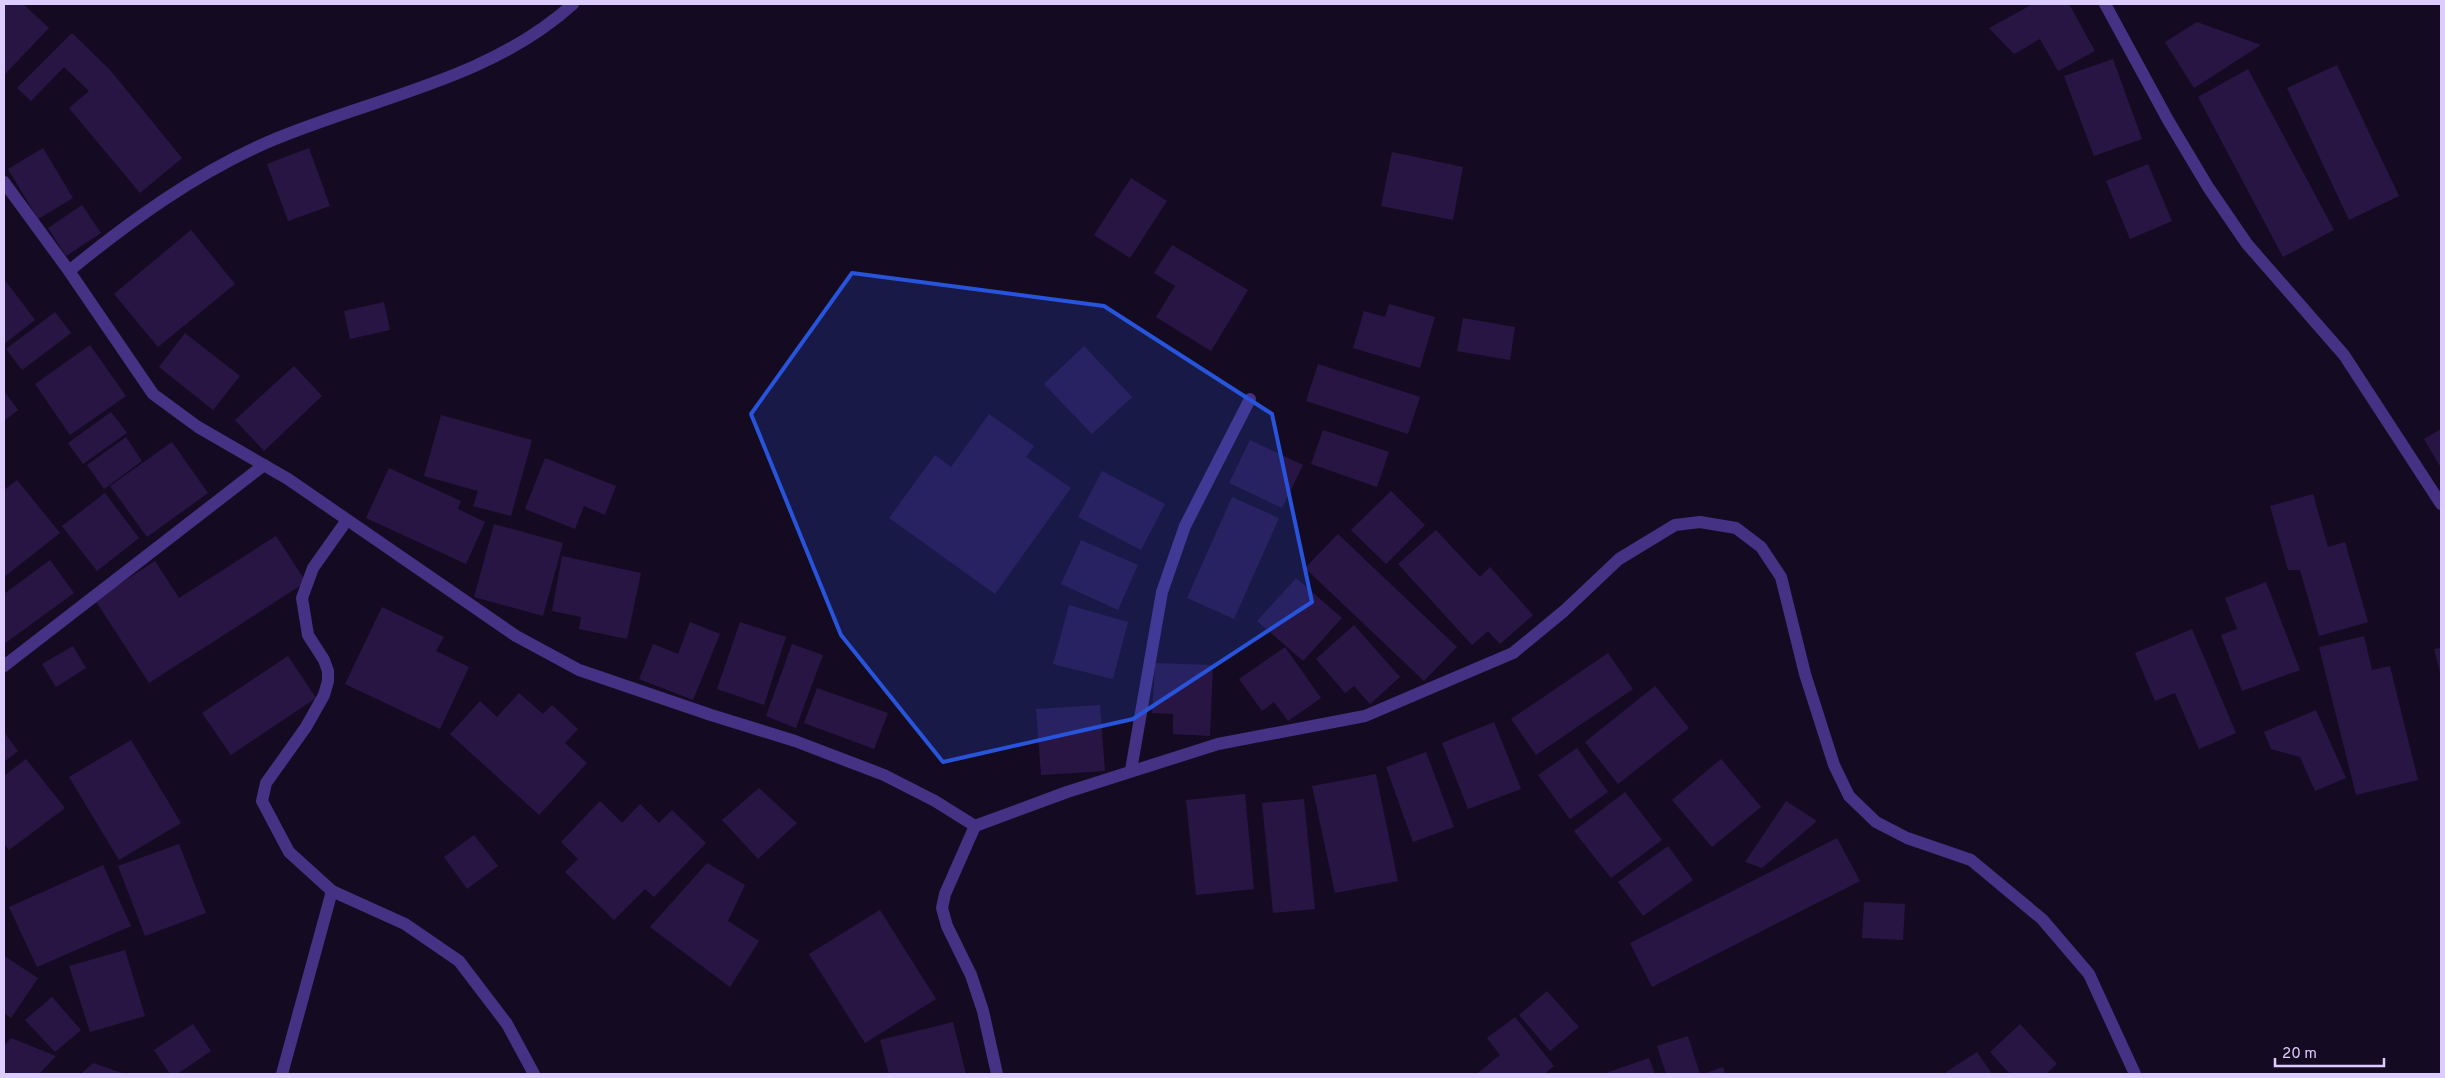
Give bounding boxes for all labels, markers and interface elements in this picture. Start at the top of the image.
scale bar [2275,1036,2384,1068]
text: 20 m [2282,1045,2317,1064]

